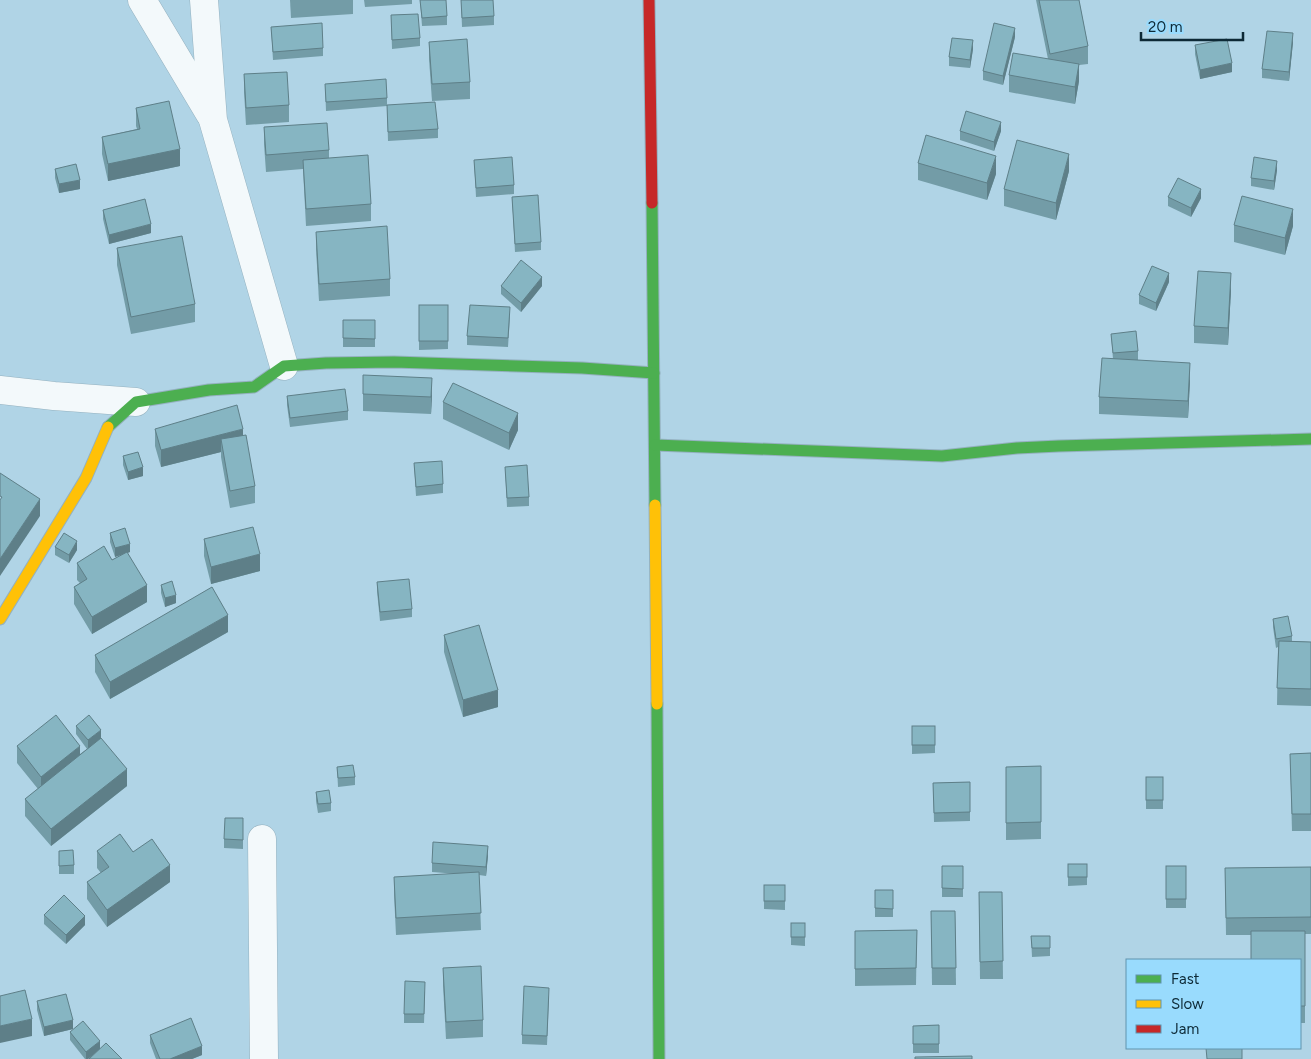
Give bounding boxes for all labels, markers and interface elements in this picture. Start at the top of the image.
scale bar [1141,10,1244,42]
text: 20 m [1148,18,1182,36]
legend [1126,959,1301,1049]
text: Fast [1171,970,1200,988]
text: Slow [1171,995,1204,1013]
text: Jam [1171,1020,1199,1038]

